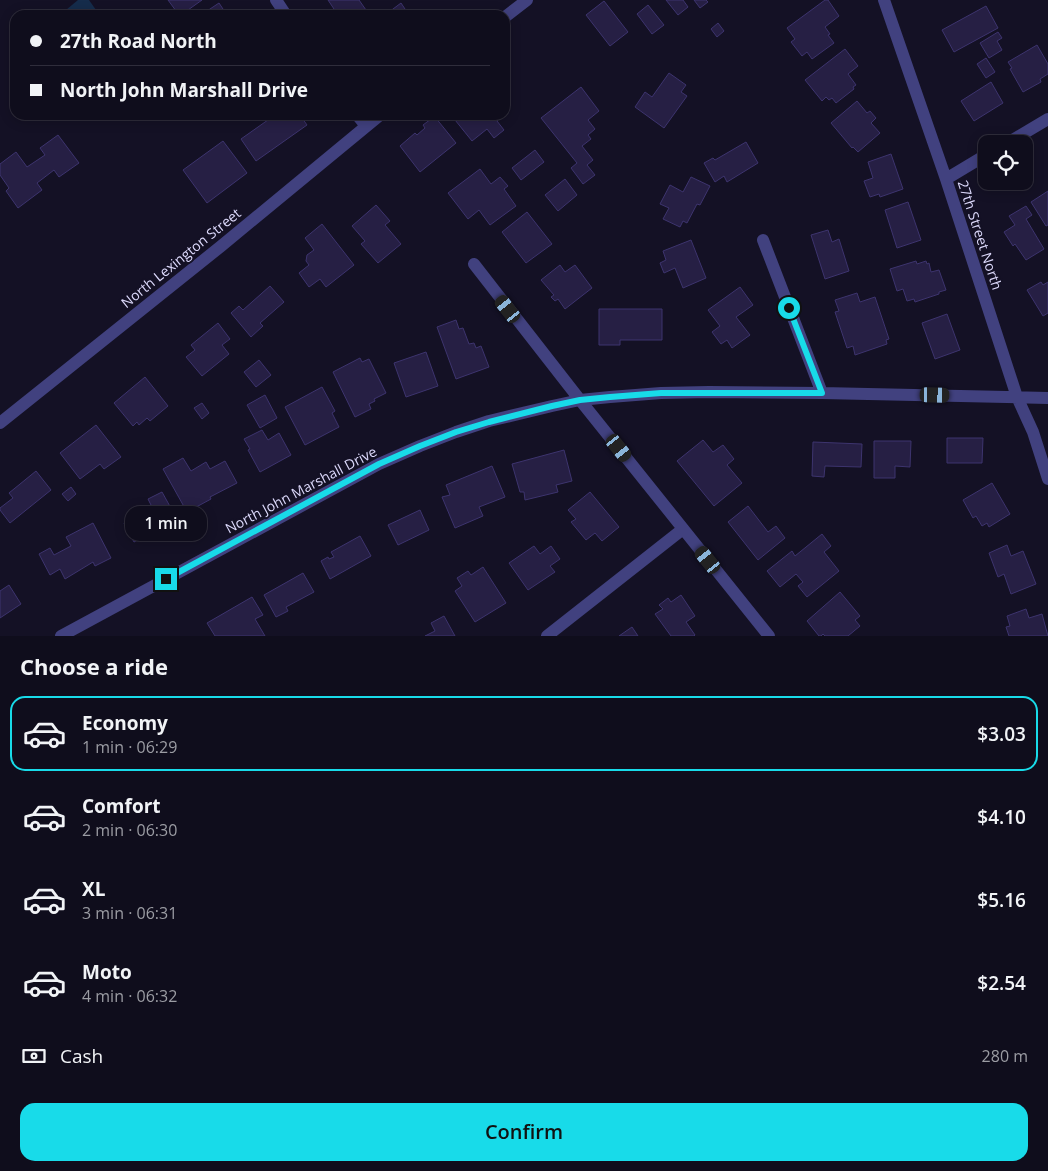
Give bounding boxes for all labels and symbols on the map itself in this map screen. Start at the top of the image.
street label: 27th Street North [954,178,1007,292]
street label: North Lexington Street [117,203,245,312]
car [492,293,523,325]
route start [778,297,800,319]
car [919,387,950,403]
car [603,432,634,464]
street label: North John Marshall Drive [222,441,380,538]
callout: 1 min [125,506,207,542]
car [692,544,723,576]
route end [155,568,177,590]

